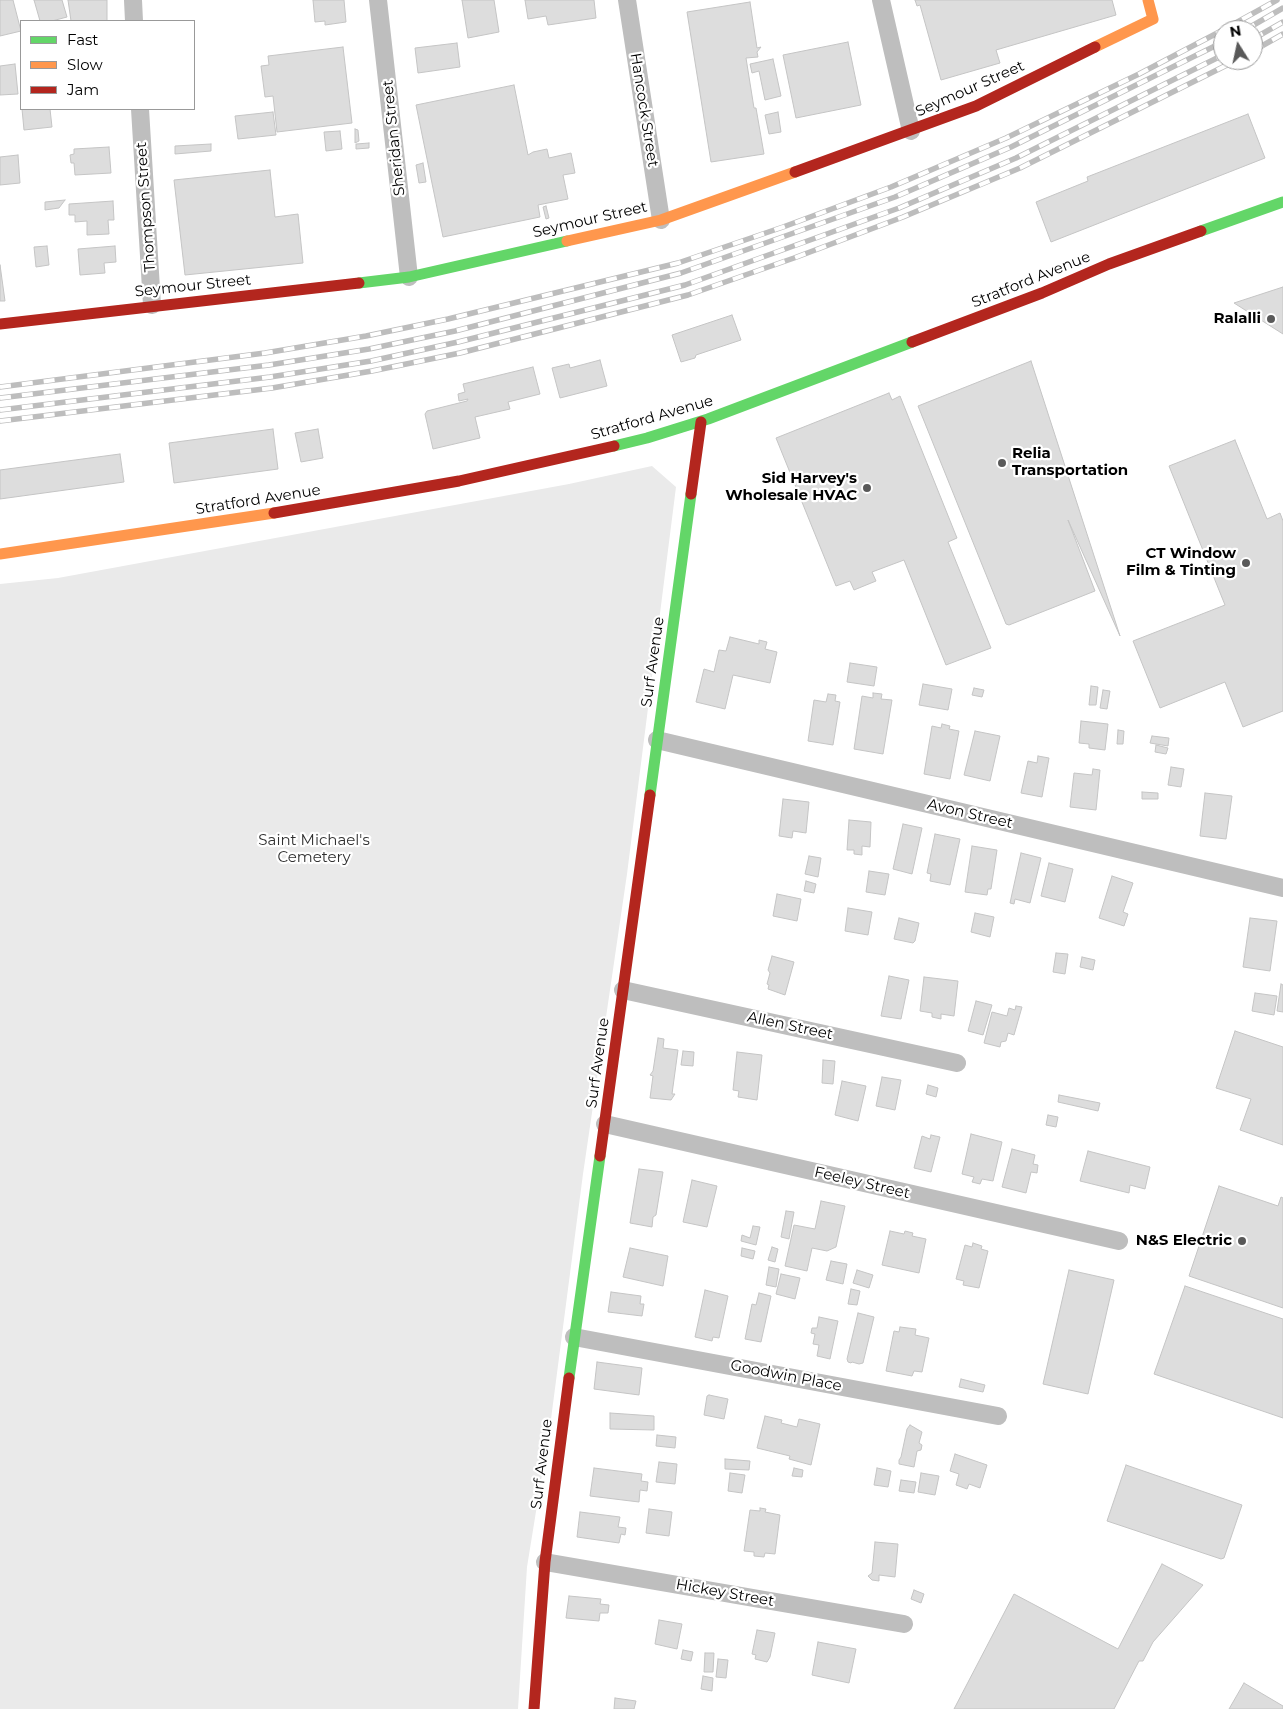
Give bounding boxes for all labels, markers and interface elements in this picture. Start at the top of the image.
legend [20,20,195,110]
north arrow [1213,20,1263,70]
text: N [1228,21,1243,41]
text: Fast [67,30,98,49]
street label: Hancock Street [626,52,662,168]
text: Slow [67,55,103,74]
street label: Seymour Street [913,57,1027,121]
street label: Sheridan Street [379,79,409,197]
text: Jam [67,80,99,99]
street label: Thompson Street [132,141,160,273]
street label: Seymour Street [531,198,649,242]
street label: Stratford Avenue [969,248,1093,312]
street label: Seymour Street [134,271,252,301]
place label: Ralalli [1213,310,1261,328]
marker: Ralalli [1265,313,1277,325]
street label: Stratford Avenue [589,392,715,444]
place label: Relia Transportation [1012,445,1128,480]
marker: Relia Transportation [996,457,1008,469]
place label: Sid Harvey's Wholesale HVAC [725,470,857,505]
street label: Stratford Avenue [194,481,322,519]
marker: Sid Harvey's Wholesale HVAC [861,482,873,494]
place label: CT Window Film & Tinting [1126,545,1236,580]
marker: CT Window Film & Tinting [1240,557,1252,569]
street label: Surf Avenue [638,616,668,708]
street label: Avon Street [926,795,1014,833]
park label: Saint Michael's Cemetery [258,832,370,867]
street label: Allen Street [745,1008,835,1044]
street label: Surf Avenue [583,1017,613,1109]
street label: Feeley Street [812,1163,912,1203]
place label: N&S Electric [1136,1232,1232,1250]
marker: N&S Electric [1236,1235,1248,1247]
street label: Goodwin Place [729,1356,843,1396]
street label: Surf Avenue [528,1418,556,1510]
street label: Hickey Street [674,1575,776,1611]

